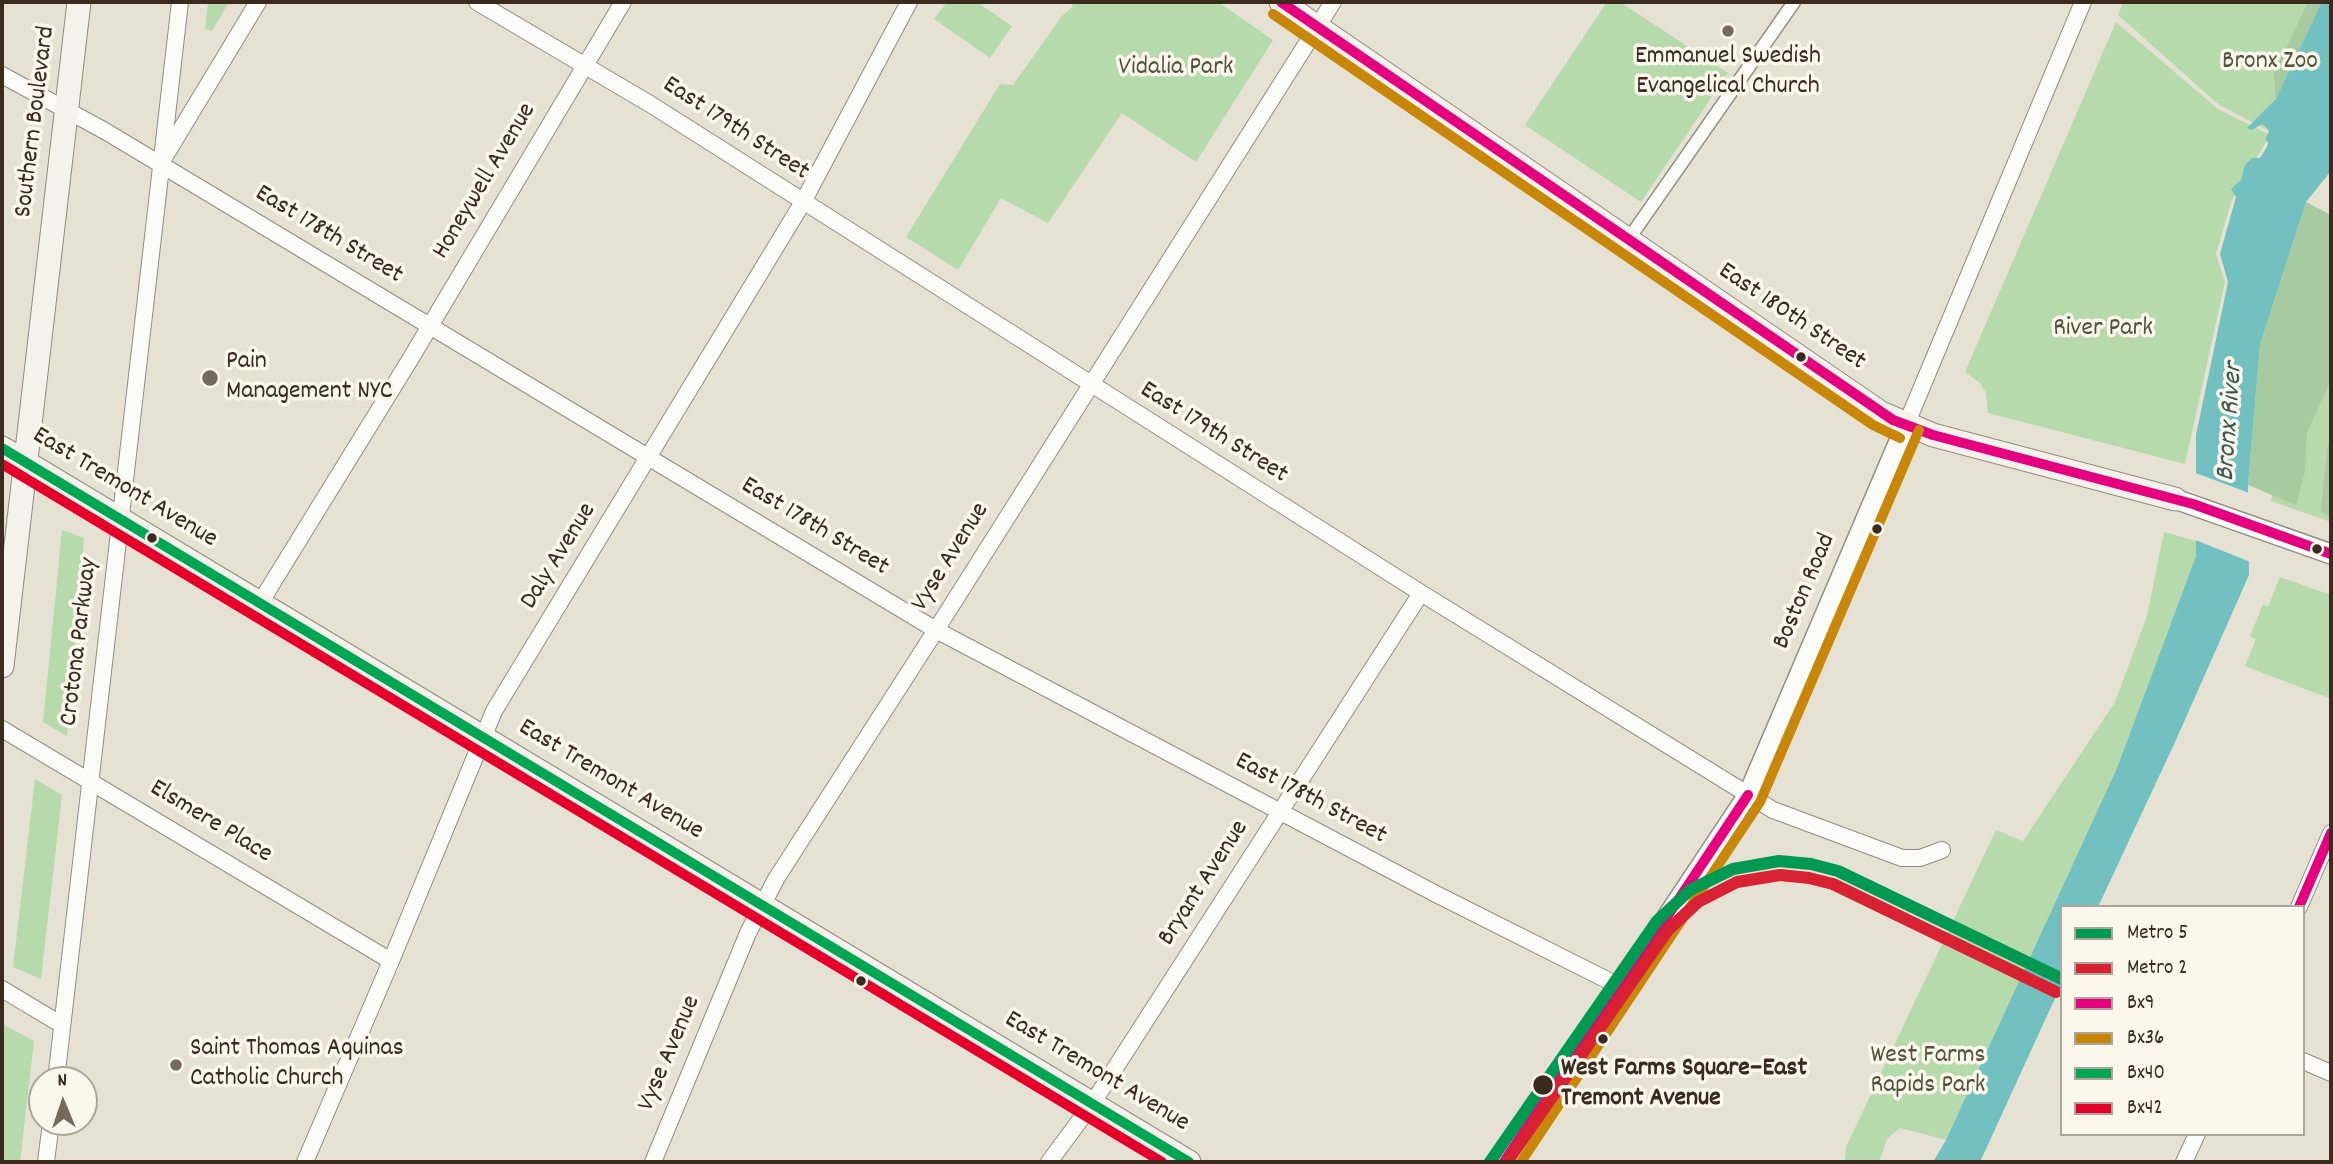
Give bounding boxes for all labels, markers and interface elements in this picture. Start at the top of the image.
marker: Emmanuel Swedish Evangelical Church [1720,23,1736,39]
street label: Southern Boulevard [10,25,64,219]
place label: Emmanuel Swedish Evangelical Church [1635,42,1821,104]
park label: Bronx Zoo [2222,47,2318,79]
park label: Vidalia Park [1118,53,1234,85]
street label: East 179th Street [656,71,814,189]
street label: Honeywell Avenue [427,98,545,266]
street label: East 178th Street [248,180,408,292]
street label: East 180th Street [1711,257,1871,379]
park label: River Park [2053,314,2153,346]
place label: Pain Management NYC [226,347,393,408]
unlabelled marker [1794,350,1808,364]
water label: Bronx River [2211,361,2253,483]
marker: Pain Management NYC [200,368,220,388]
street label: East 179th Street [1133,376,1293,492]
street label: East Tremont Avenue [26,422,222,556]
street label: East 178th Street [734,472,894,584]
street label: Daly Avenue [515,498,605,616]
street label: Vyse Avenue [906,498,998,618]
unlabelled marker [1870,522,1884,536]
street label: Boston Road [1768,529,1844,655]
unlabelled marker [145,531,159,545]
unlabelled marker [2310,542,2324,556]
street label: Crotona Parkway [55,556,107,728]
street label: East Tremont Avenue [512,714,708,848]
street label: East 178th Street [1229,747,1391,853]
street label: Elsmere Place [143,774,277,872]
street label: Bryant Avenue [1153,815,1257,953]
legend [2060,905,2305,1136]
text: Metro 5 [2127,919,2188,949]
text: Metro 2 [2127,954,2187,984]
unlabelled marker [854,974,868,988]
text: Bx9 [2127,989,2154,1019]
street label: Vyse Avenue [633,992,709,1116]
street label: East Tremont Avenue [998,1006,1194,1140]
text: Bx36 [2127,1024,2164,1054]
unlabelled marker [1596,1032,1610,1046]
place label: Saint Thomas Aquinas Catholic Church [190,1034,404,1096]
park label: West Farms Rapids Park [1870,1041,1986,1102]
place label: West Farms Square–East Tremont Avenue [1561,1054,1807,1116]
marker: Saint Thomas Aquinas Catholic Church [168,1057,184,1073]
text: Bx40 [2127,1059,2165,1089]
north arrow [28,1066,98,1136]
text: N [57,1068,67,1095]
marker: West Farms Square–East Tremont Avenue [1531,1073,1555,1097]
text: Bx42 [2127,1094,2163,1124]

